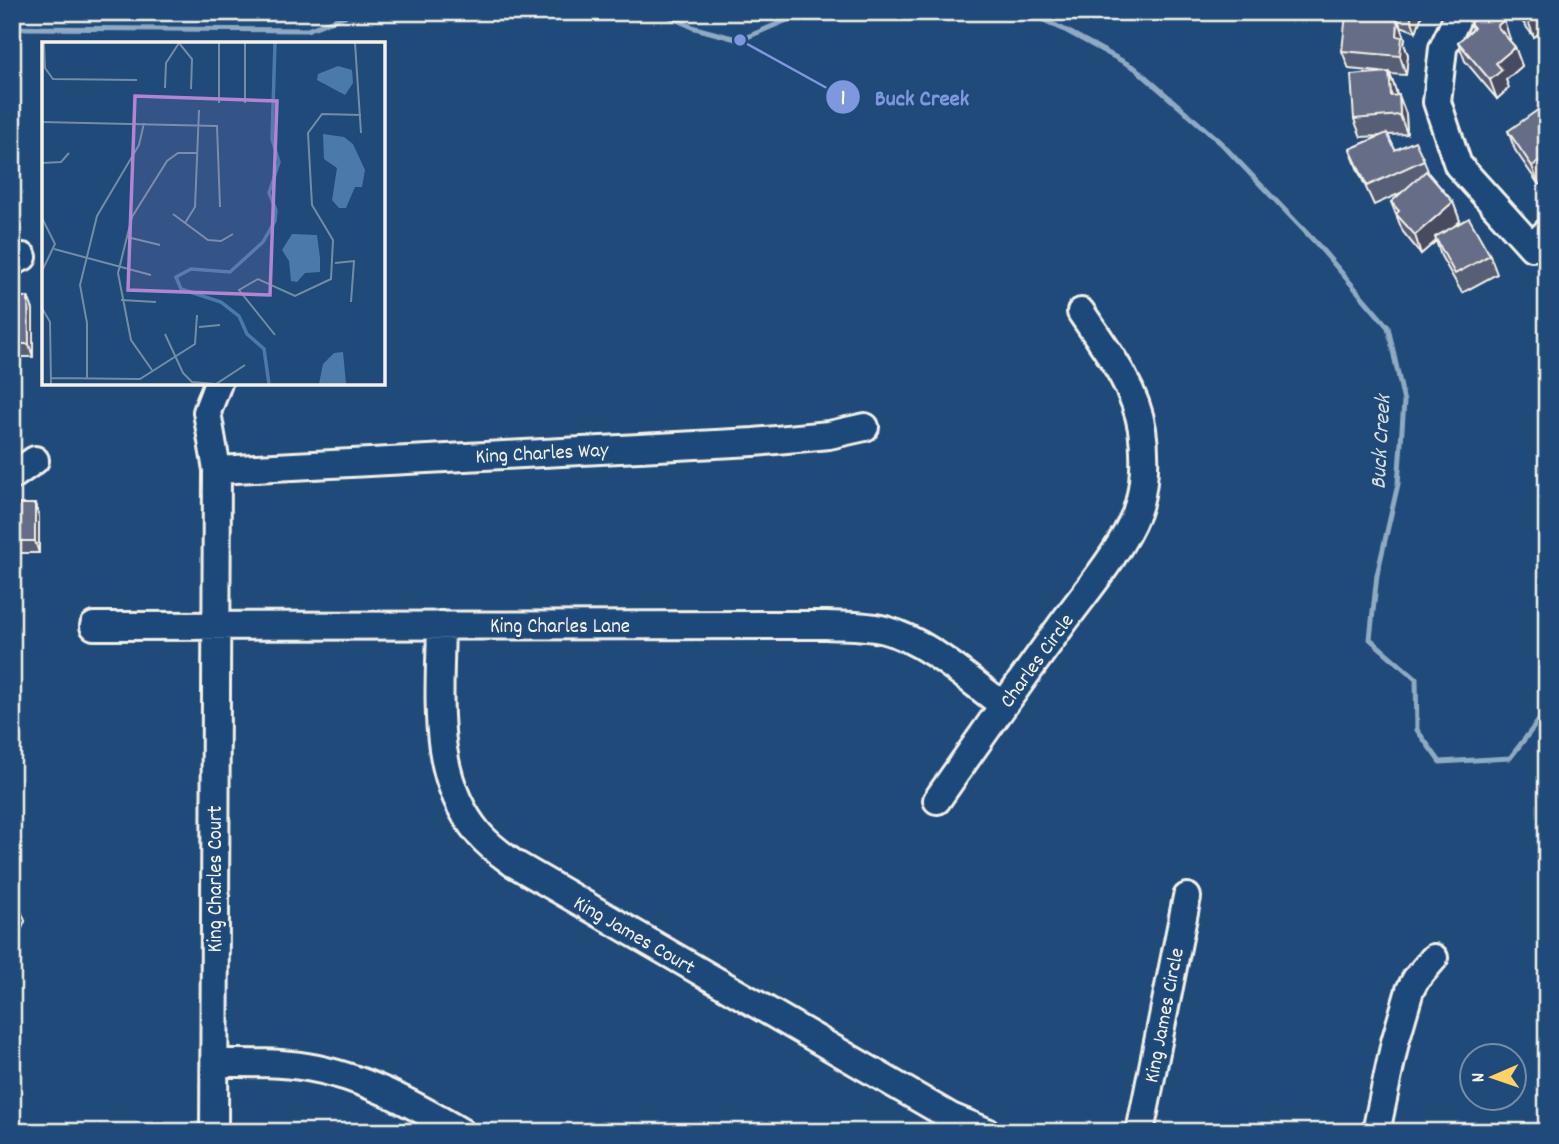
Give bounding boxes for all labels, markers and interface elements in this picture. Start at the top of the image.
inset map [42,42,385,385]
callout: Buck Creek [825,75,983,119]
text: Buck Creek [875,84,970,117]
text: 1 [841,85,845,115]
water label: Buck Creek [1364,392,1402,490]
street label: King Charles Way [475,437,610,473]
street label: Charles Circle [994,608,1083,715]
street label: King Charles Lane [490,613,630,643]
street label: King Charles Court [202,805,232,953]
street label: King James Court [567,890,700,984]
street label: King James Circle [1138,946,1194,1086]
north arrow [1458,1042,1528,1112]
text: N [1466,1072,1493,1083]

